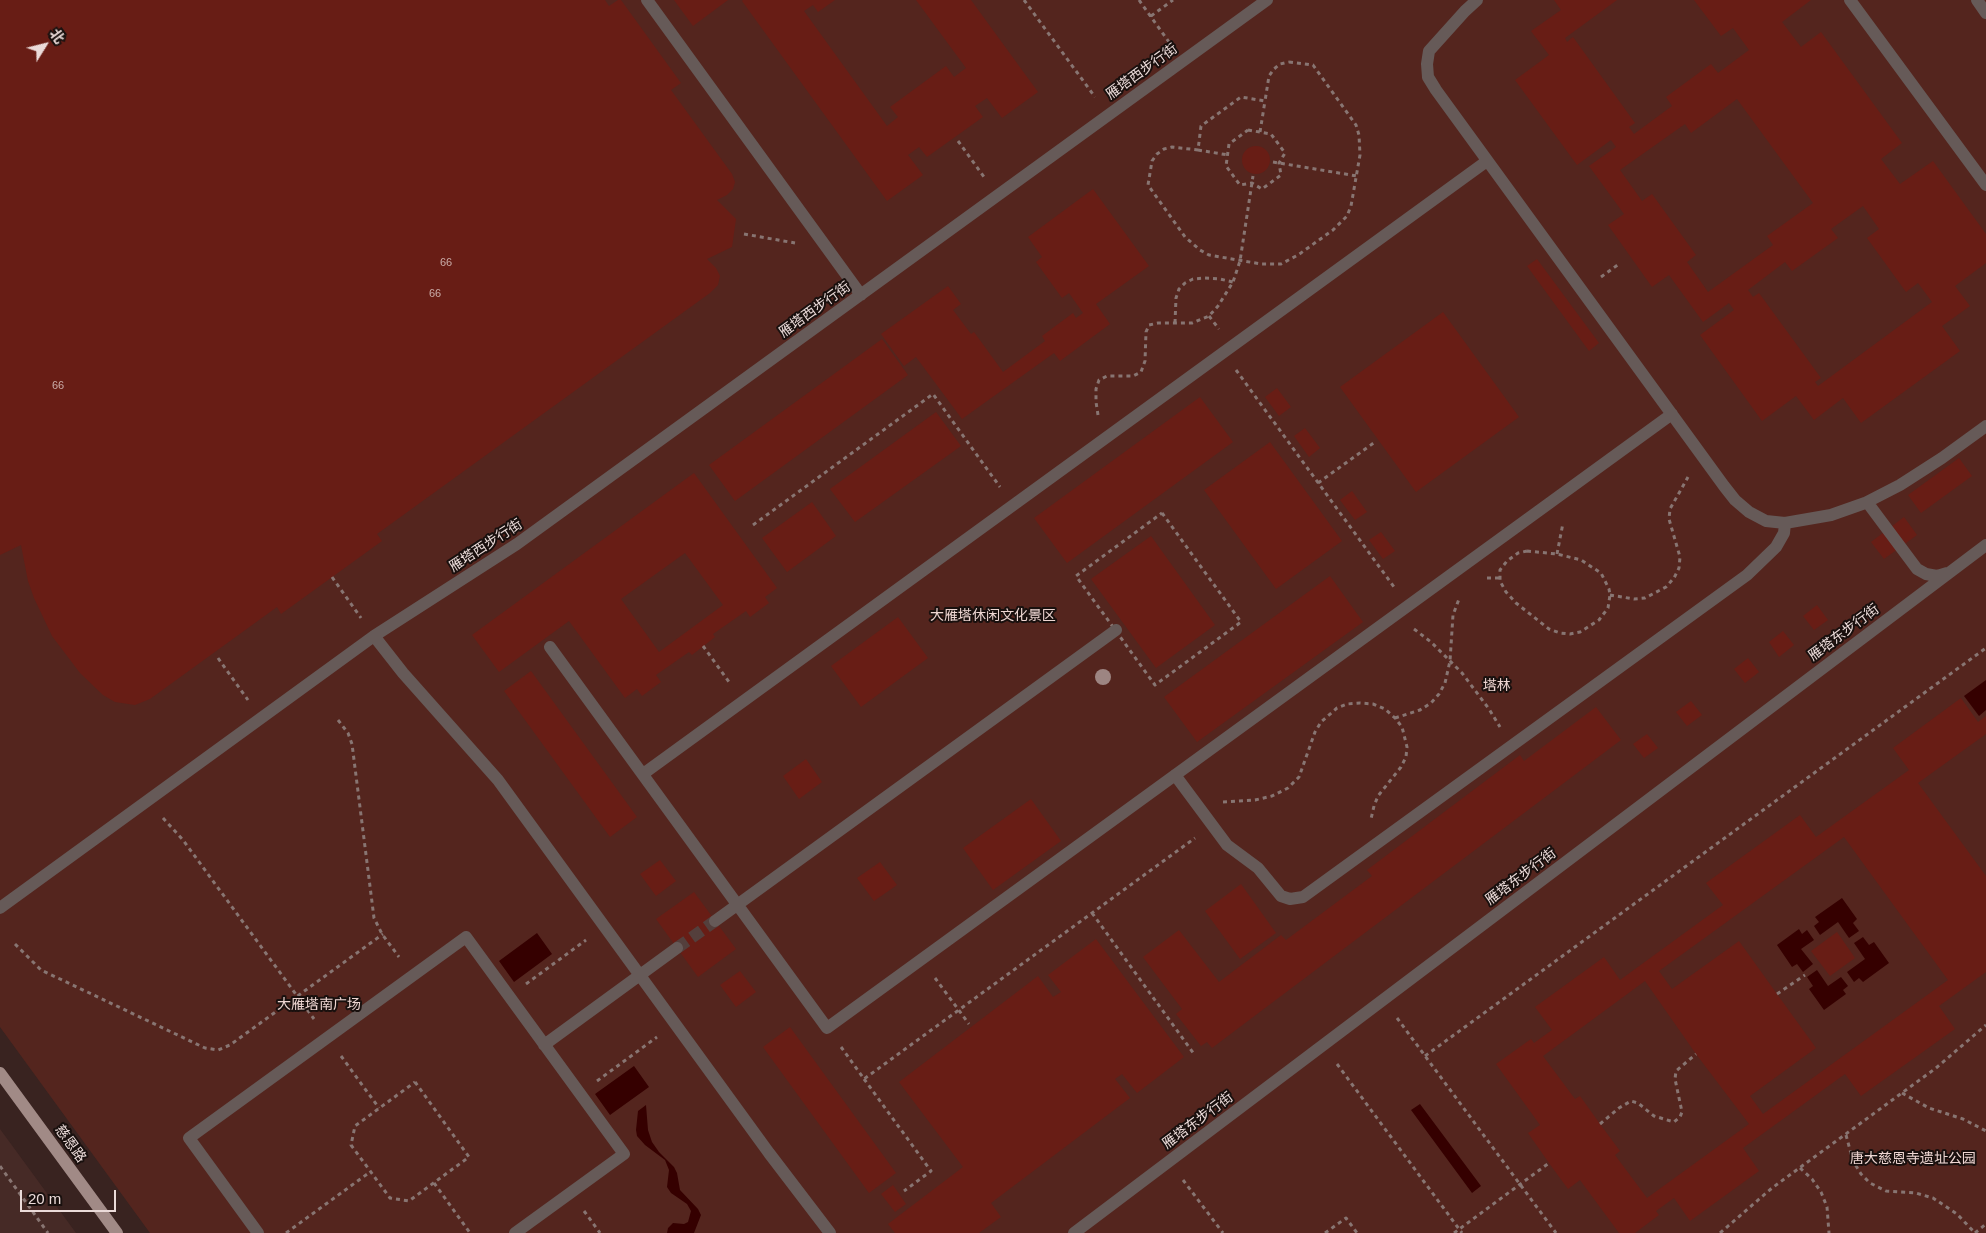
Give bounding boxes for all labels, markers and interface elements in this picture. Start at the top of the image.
north arrow [20,20,70,70]
text: 北 [47,26,68,47]
street label: 雁塔西步行街 [1103,41,1181,103]
house number: 66 [440,256,452,270]
street label: 雁塔西步行街 [776,279,854,341]
house number: 66 [429,287,441,301]
house number: 66 [52,379,64,393]
street label: 雁塔西步行街 [446,516,526,576]
street label: 雁塔东步行街 [1805,601,1883,665]
park label: 大雁塔休闲文化景区 [930,608,1056,624]
park label: 塔林 [1483,678,1511,694]
street label: 雁塔东步行街 [1482,845,1560,909]
park label: 大雁塔南广场 [277,997,361,1013]
street label: 雁塔东步行街 [1159,1089,1237,1153]
street label: 慈恩路 [51,1122,89,1166]
park label: 唐大慈恩寺遗址公园 [1850,1151,1976,1167]
scale bar [22,1180,119,1212]
text: 20 m [28,1190,61,1207]

